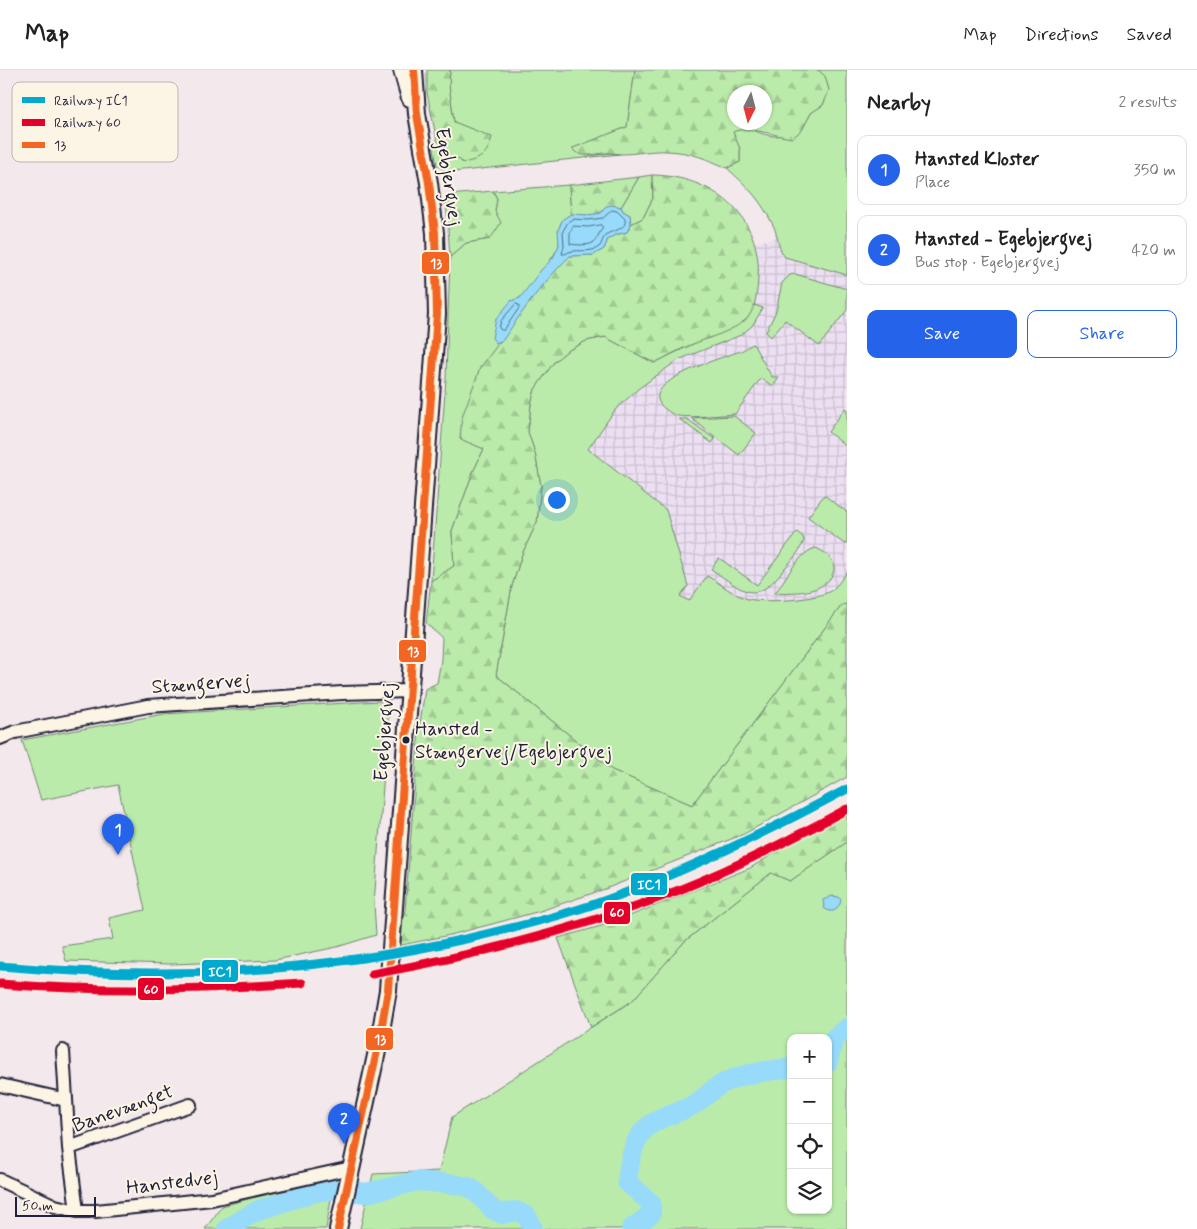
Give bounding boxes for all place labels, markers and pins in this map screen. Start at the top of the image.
place label: Hansted - Stængervej/Egebjergvej [415,717,612,768]
marker: Hansted - Stængervej/Egebjergvej [401,735,411,745]
pin: 1 [102,814,134,855]
pin: 2 [328,1103,360,1144]

